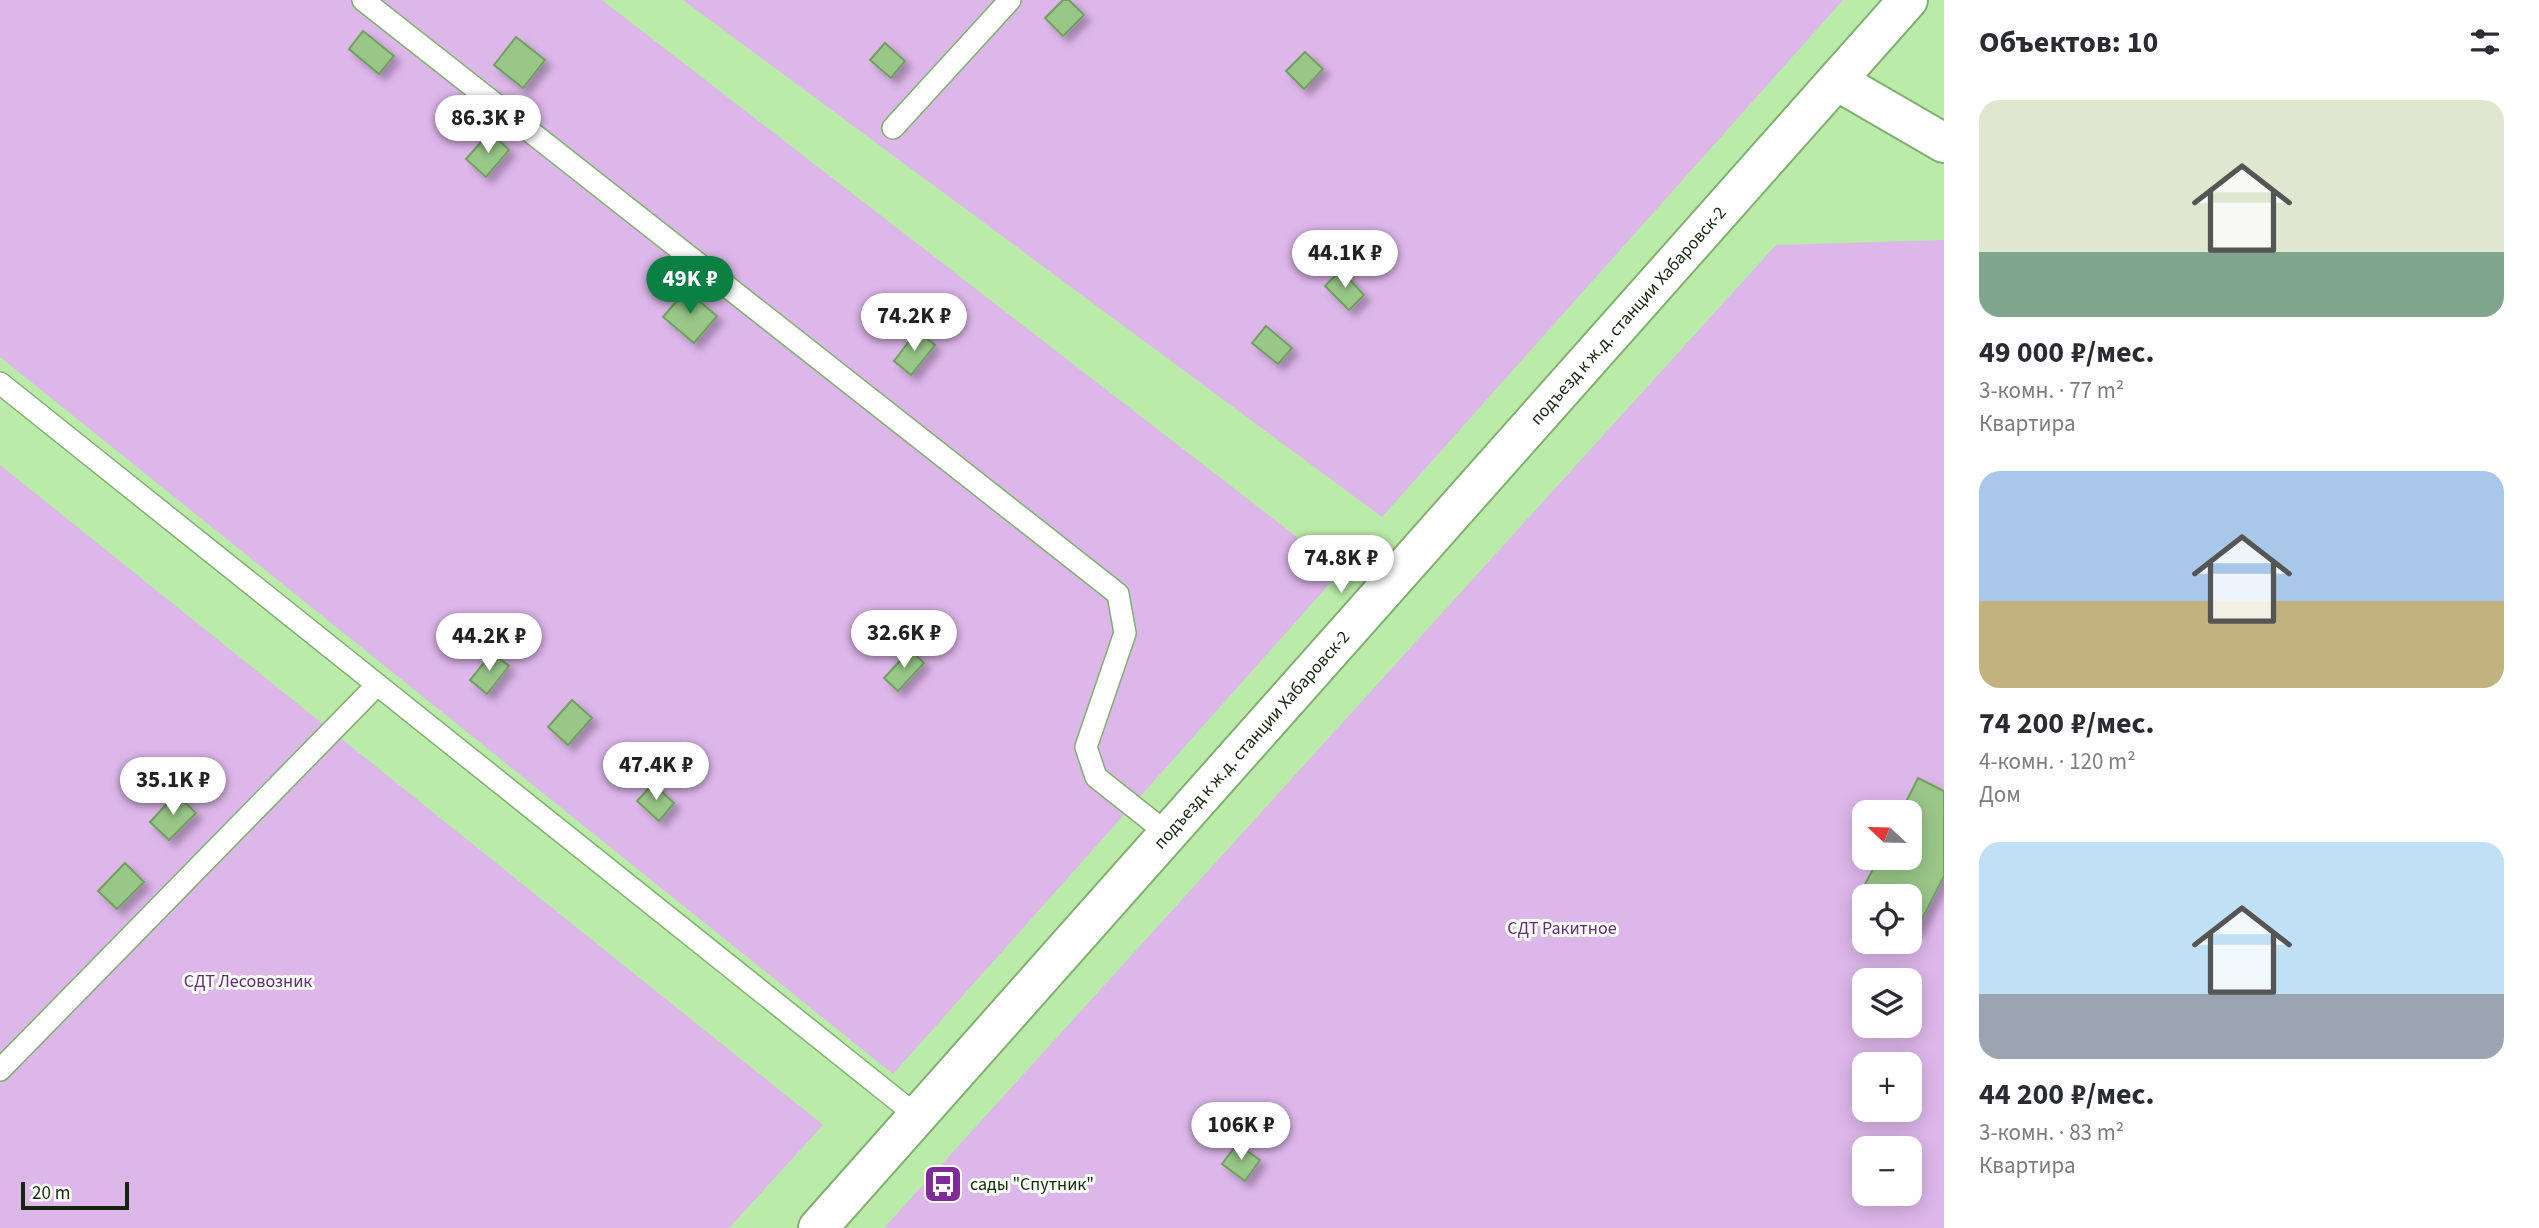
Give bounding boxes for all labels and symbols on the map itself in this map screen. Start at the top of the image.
pin: 86.3K ₽ [423,96,553,155]
street label: подъезд к ж.д. станции Хабаровск-2 [1524,201,1732,431]
pin: 44.1K ₽ [1280,230,1410,290]
pin: 49K ₽ [641,256,739,316]
pin: 74.2K ₽ [849,294,979,353]
pin: 74.8K ₽ [1276,536,1406,595]
pin: 32.6K ₽ [839,610,969,670]
pin: 44.2K ₽ [424,614,554,673]
street label: подъезд к ж.д. станции Хабаровск-2 [1148,625,1356,855]
pin: 47.4K ₽ [591,742,721,802]
pin: 35.1K ₽ [108,758,238,817]
north arrow [1852,800,1922,870]
park label: СДТ Ракитное [1507,916,1617,941]
park label: СДТ Лесовозник [184,969,312,994]
pin: 106K ₽ [1184,1102,1298,1162]
bus stop icon: сады "Спутник" [922,1163,964,1205]
place label: сады "Спутник" [970,1172,1094,1197]
scale bar [21,1179,130,1211]

